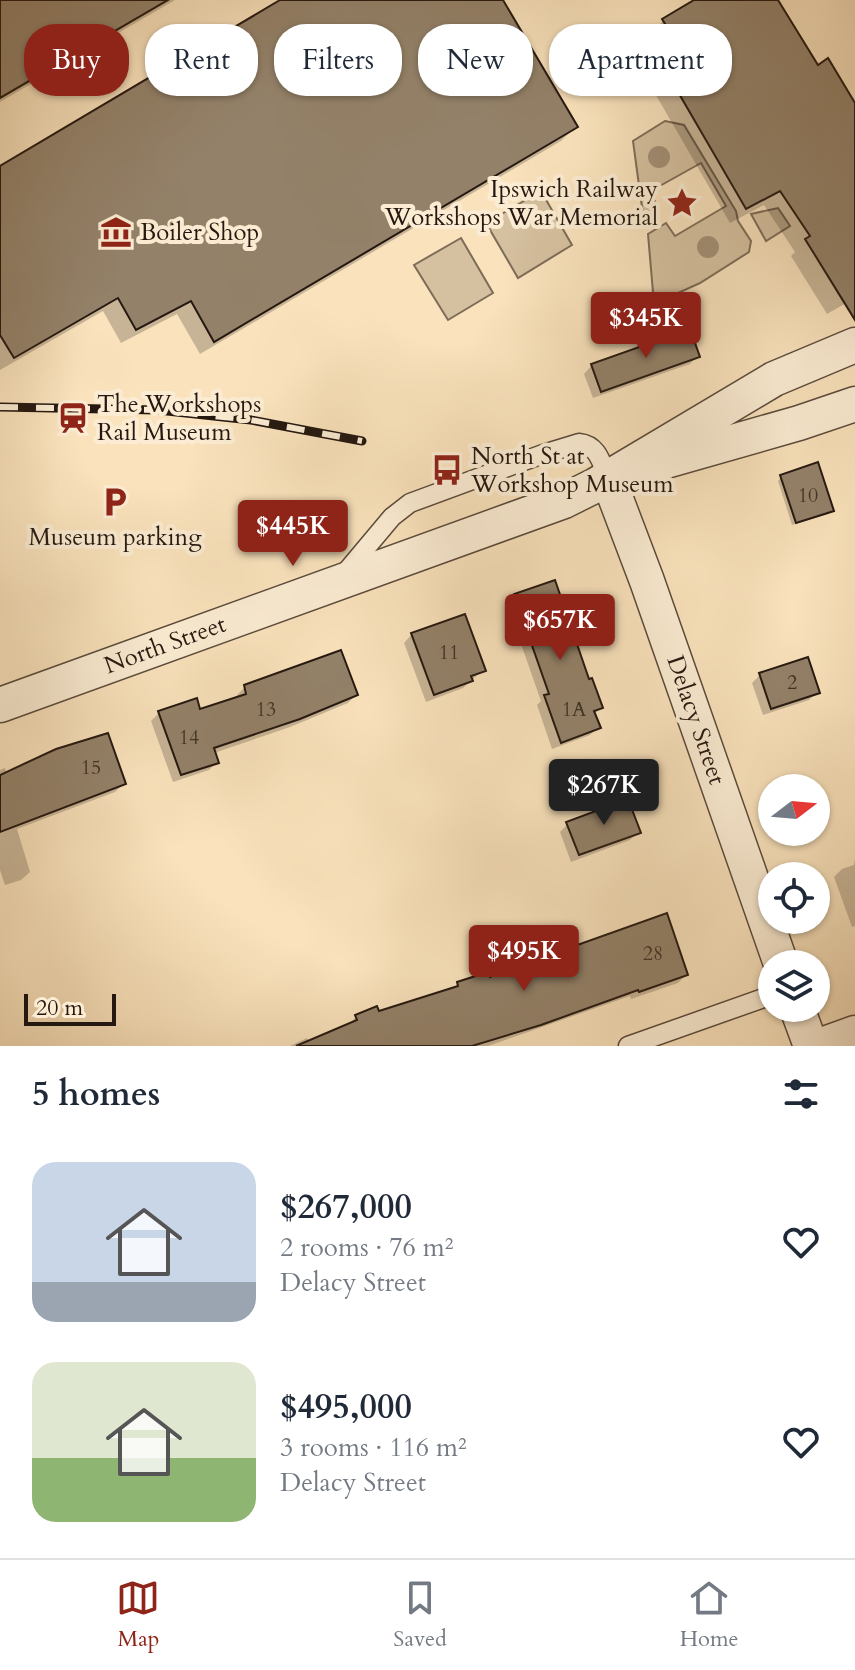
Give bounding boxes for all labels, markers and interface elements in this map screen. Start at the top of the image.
chip: Buy [24,24,129,96]
chip: Rent [145,24,258,96]
chip: Filters [274,24,402,96]
chip: New [418,24,533,96]
chip: Apartment [549,24,732,96]
place label: Ipswich Railway Workshops War Memorial [384,173,658,234]
place icon: Ipswich Railway Workshops War Memorial [665,186,699,220]
museum icon: Boiler Shop [99,215,133,249]
place label: Boiler Shop [140,216,259,249]
pin: $345K [590,292,702,360]
text: $345K [609,300,683,335]
place label: The Workshops Rail Museum [97,388,261,449]
station icon: The Workshops Rail Museum [56,401,90,435]
place label: North St at Workshop Museum [470,440,674,501]
bus stop icon: North St at Workshop Museum [430,453,464,487]
house number: 10 [798,482,818,509]
parking icon: Museum parking [98,485,132,519]
pin: $445K [237,500,349,568]
text: $445K [256,508,330,543]
place label: Museum parking [28,521,202,554]
pin: $657K [504,594,616,662]
text: $657K [523,602,597,637]
street label: North Street [100,608,231,682]
house number: 11 [439,639,459,666]
street label: Delacy Street [658,651,734,789]
house number: 2 [787,669,797,696]
house number: 13 [256,696,276,723]
house number: 1A [562,696,587,723]
house number: 14 [179,724,199,751]
house number: 15 [81,754,101,781]
pin: $267K [548,759,660,827]
text: $267K [567,767,641,802]
north arrow [758,774,830,846]
map controls [758,774,830,1022]
button: locate [758,862,830,934]
pin: $495K [468,925,580,993]
text: $495K [487,933,561,968]
house number: 28 [643,940,663,967]
button: layers [758,950,830,1022]
scale bar [24,990,116,1026]
text: 20 m [36,993,83,1023]
text: 5 homes [32,1071,160,1117]
icon: filters [779,1072,823,1116]
text: $267,000 [280,1184,412,1230]
icon: home [96,1194,192,1290]
icon: heart [779,1220,823,1264]
text: 2 rooms · 76 m² [280,1230,453,1265]
text: Delacy Street [280,1265,426,1300]
text: $495,000 [280,1384,412,1430]
icon: home [96,1394,192,1490]
icon: heart [779,1420,823,1464]
text: 3 rooms · 116 m² [280,1430,467,1465]
text: Delacy Street [280,1465,426,1500]
tab: Map [116,1576,160,1654]
tab: Saved [393,1576,447,1654]
tab: Home [680,1576,739,1654]

